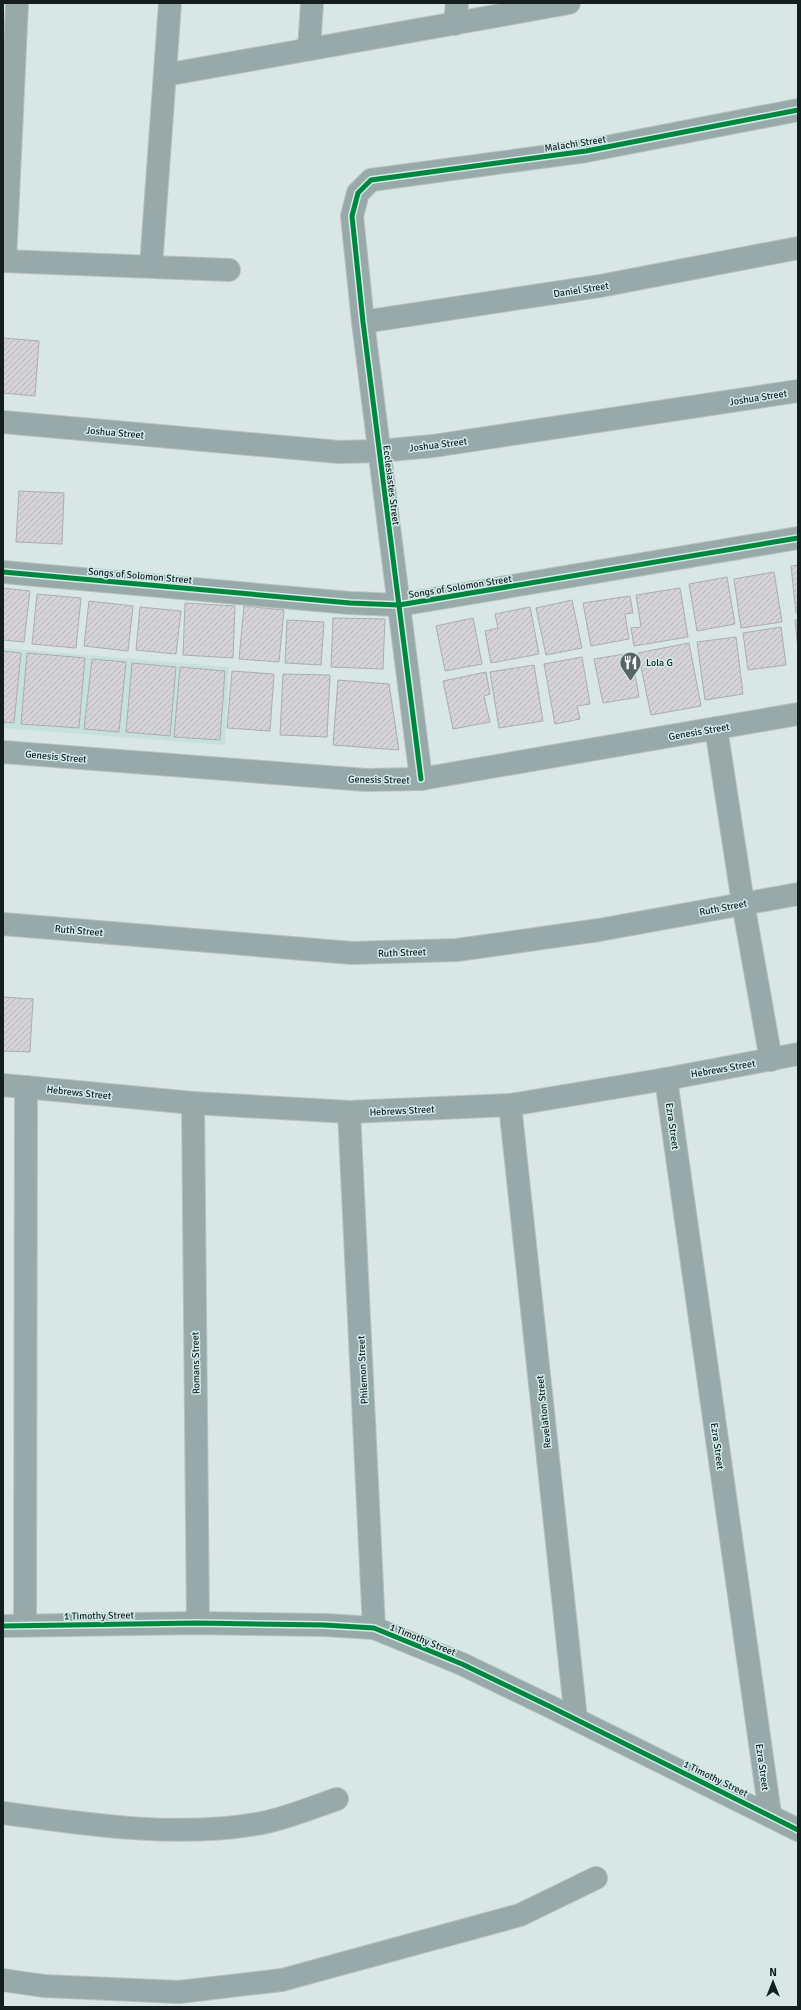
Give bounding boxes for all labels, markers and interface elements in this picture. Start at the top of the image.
street label: Malachi Street [543,133,607,155]
street label: Daniel Street [553,280,610,300]
street label: Joshua Street [728,387,788,408]
street label: Joshua Street [85,424,145,442]
street label: Joshua Street [408,435,468,455]
street label: Ecclesiastes Street [380,445,402,526]
street label: Songs of Solomon Street [87,565,193,587]
street label: Songs of Solomon Street [408,573,513,601]
restaurant icon: Lola G [618,649,644,682]
place label: Lola G [646,657,673,669]
street label: Genesis Street [668,721,731,743]
street label: Genesis Street [25,748,88,766]
street label: Genesis Street [348,773,410,787]
street label: Ruth Street [698,897,749,918]
street label: Ruth Street [54,923,104,939]
street label: Ruth Street [378,946,427,960]
street label: Hebrews Street [690,1057,757,1081]
street label: Hebrews Street [46,1084,112,1102]
street label: Ezra Street [663,1102,681,1151]
street label: Hebrews Street [369,1103,435,1119]
street label: Romans Street [189,1331,203,1394]
street label: Philemon Street [355,1335,371,1404]
street label: Revelation Street [534,1374,554,1449]
street label: Ezra Street [708,1422,726,1471]
street label: 1 Timothy Street [64,1609,135,1623]
street label: 1 Timothy Street [388,1621,458,1659]
street label: Ezra Street [753,1743,771,1792]
street label: 1 Timothy Street [681,1758,750,1800]
north arrow [753,1962,793,2002]
text: N [769,1966,777,1979]

